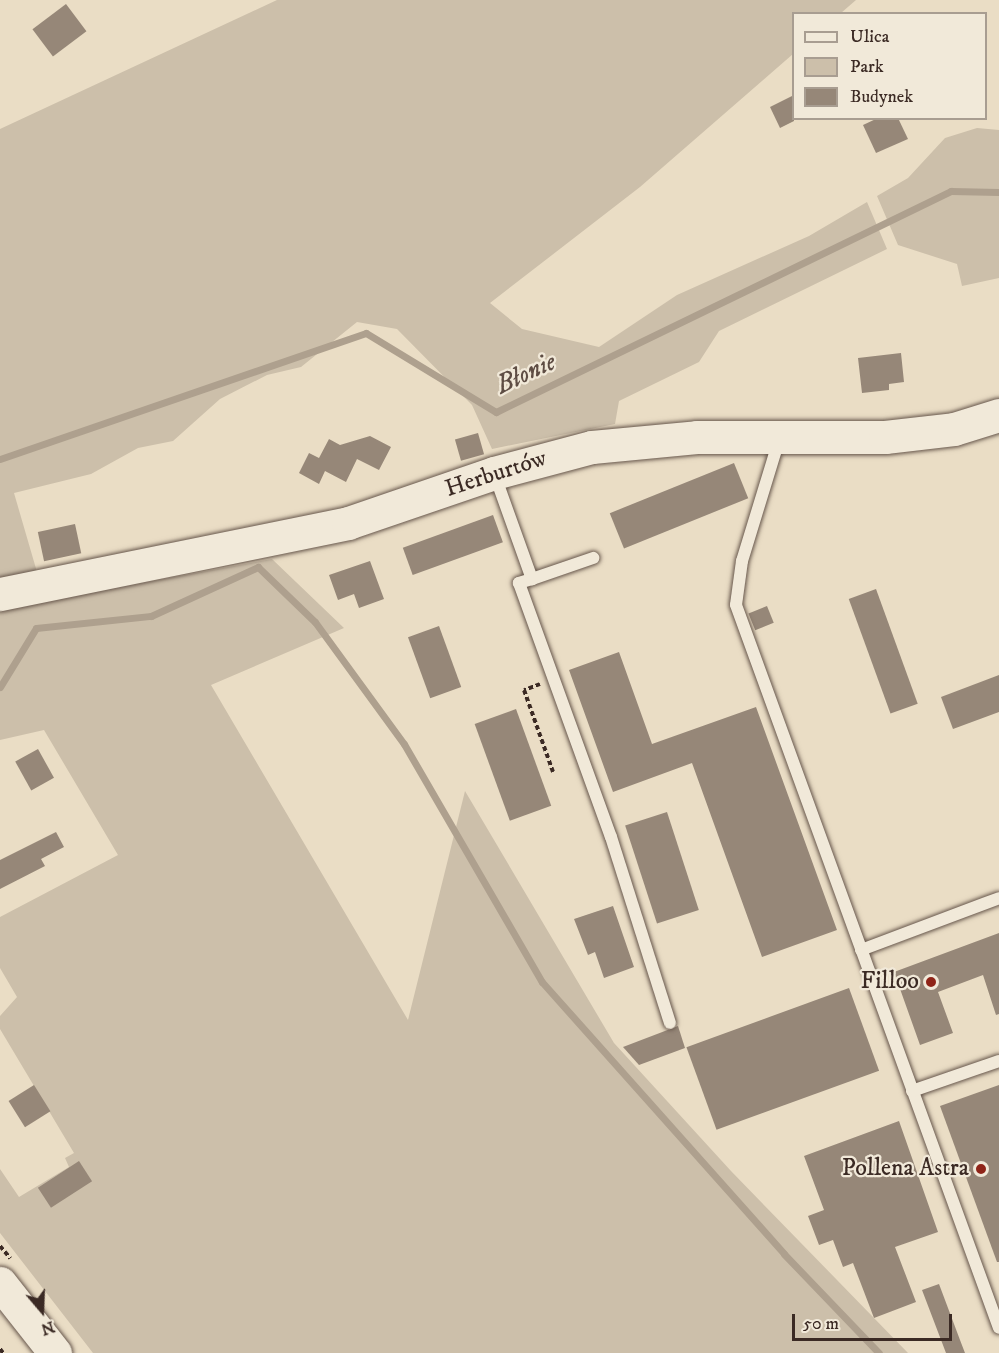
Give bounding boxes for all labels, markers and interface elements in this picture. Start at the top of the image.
legend [792,12,987,120]
text: Ulica [850,26,889,48]
text: Park [850,56,884,78]
text: Budynek [850,86,913,108]
water label: Błonie [491,347,561,401]
street label: Herburtów [442,444,550,504]
place label: Filloo [860,968,919,996]
marker: Filloo [924,975,938,989]
place label: Pollena Astra [842,1155,969,1183]
marker: Pollena Astra [974,1162,988,1176]
north arrow [12,1281,72,1341]
scale bar [795,1302,956,1340]
text: 50 m [803,1313,839,1335]
text: N [38,1316,57,1340]

